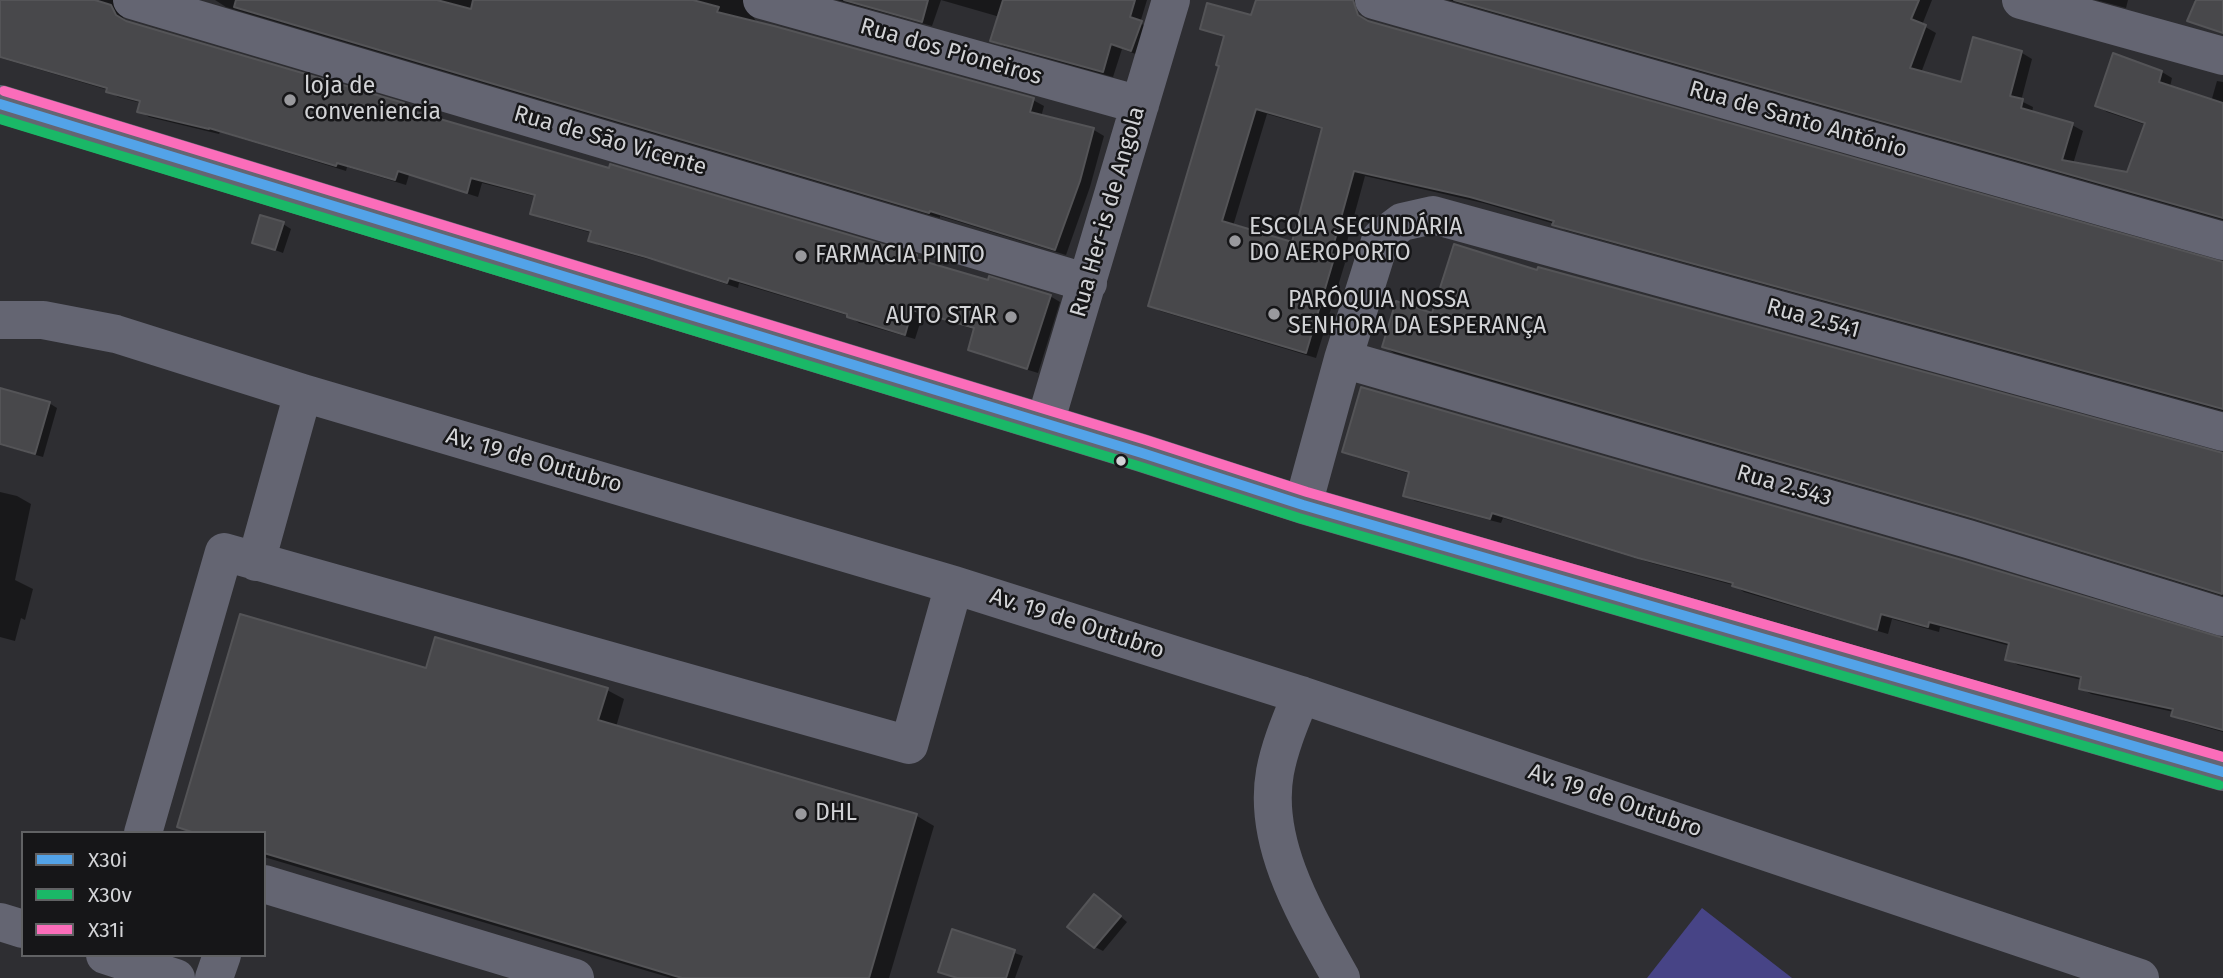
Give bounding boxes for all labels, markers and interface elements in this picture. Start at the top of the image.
street label: Rua dos Pioneiros [857,13,1045,91]
place label: loja de conveniencia [304,73,441,127]
street label: Rua de Santo António [1686,76,1910,164]
marker: loja de conveniencia [282,92,298,108]
street label: Rua de São Vicente [510,100,710,182]
street label: Rua Her-is de Angola [1065,103,1151,321]
place label: ESCOLA SECUNDÁRIA DO AEROPORTO [1249,214,1462,268]
marker: ESCOLA SECUNDÁRIA DO AEROPORTO [1227,233,1243,249]
place label: FARMACIA PINTO [815,242,985,270]
marker: FARMACIA PINTO [793,248,809,264]
place label: PARÓQUIA NOSSA SENHORA DA ESPERANÇA [1288,287,1546,341]
street label: Rua 2.541 [1763,293,1863,345]
place label: AUTO STAR [886,303,997,331]
marker: PARÓQUIA NOSSA SENHORA DA ESPERANÇA [1266,306,1282,322]
marker: AUTO STAR [1003,309,1019,325]
street label: Av. 19 de Outubro [443,423,625,499]
unlabelled marker [1114,454,1128,468]
street label: Rua 2.543 [1733,459,1835,513]
street label: Av. 19 de Outubro [986,583,1168,665]
street label: Av. 19 de Outubro [1524,758,1706,844]
place label: DHL [815,800,857,828]
marker: DHL [793,806,809,822]
legend [21,831,266,957]
text: X30i [88,847,127,873]
text: X30v [88,882,132,908]
text: X31i [88,917,124,943]

